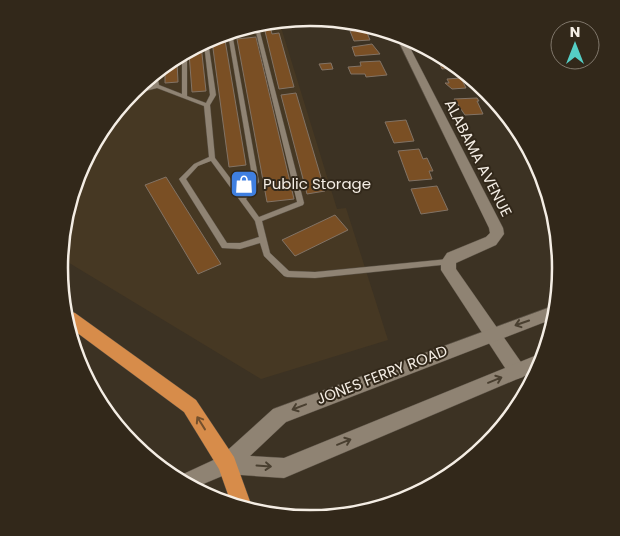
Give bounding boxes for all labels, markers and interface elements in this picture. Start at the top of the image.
north arrow [550,20,600,70]
text: N [570,22,580,42]
street label: ALABAMA AVENUE [440,95,517,220]
shop icon: Public Storage [229,169,259,199]
place label: Public Storage [263,173,371,194]
one-way arrow [514,319,530,328]
street label: JONES FERRY ROAD [313,340,450,409]
one-way arrow [487,375,502,385]
one-way arrow [292,403,307,413]
one-way arrow [196,416,206,430]
one-way arrow [337,437,352,446]
one-way arrow [256,462,272,471]

